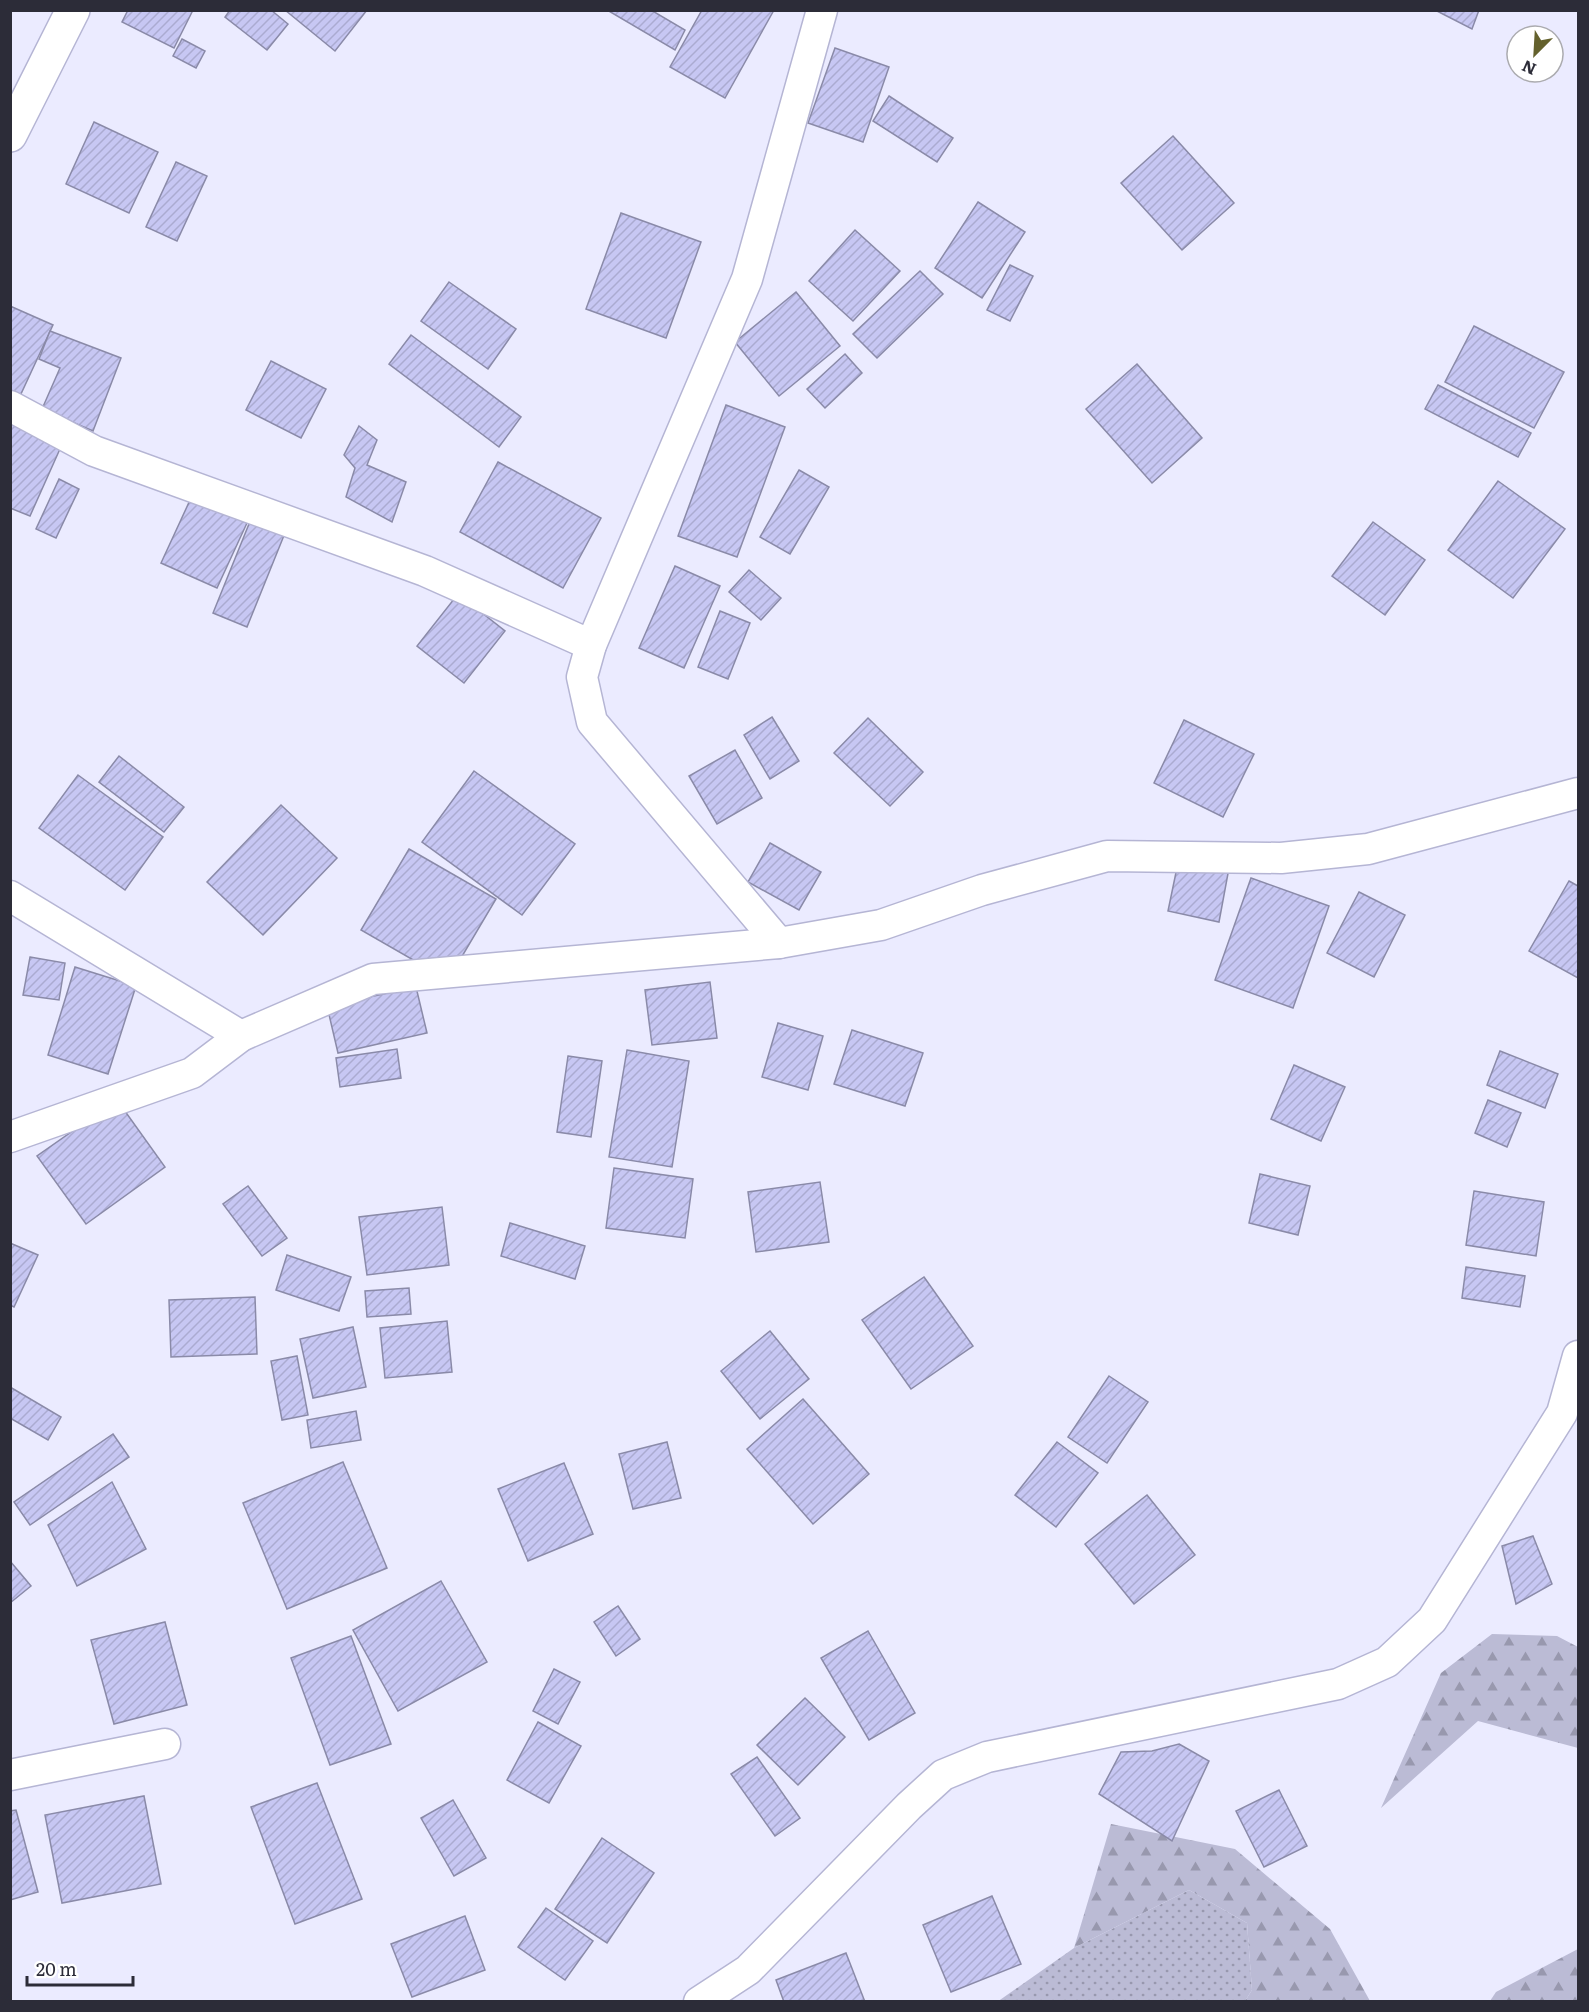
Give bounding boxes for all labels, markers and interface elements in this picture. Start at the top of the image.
north arrow [1505,24,1565,84]
text: N [1517,55,1540,82]
scale bar [27,1949,134,1987]
text: 20 m [36,1955,77,1982]

